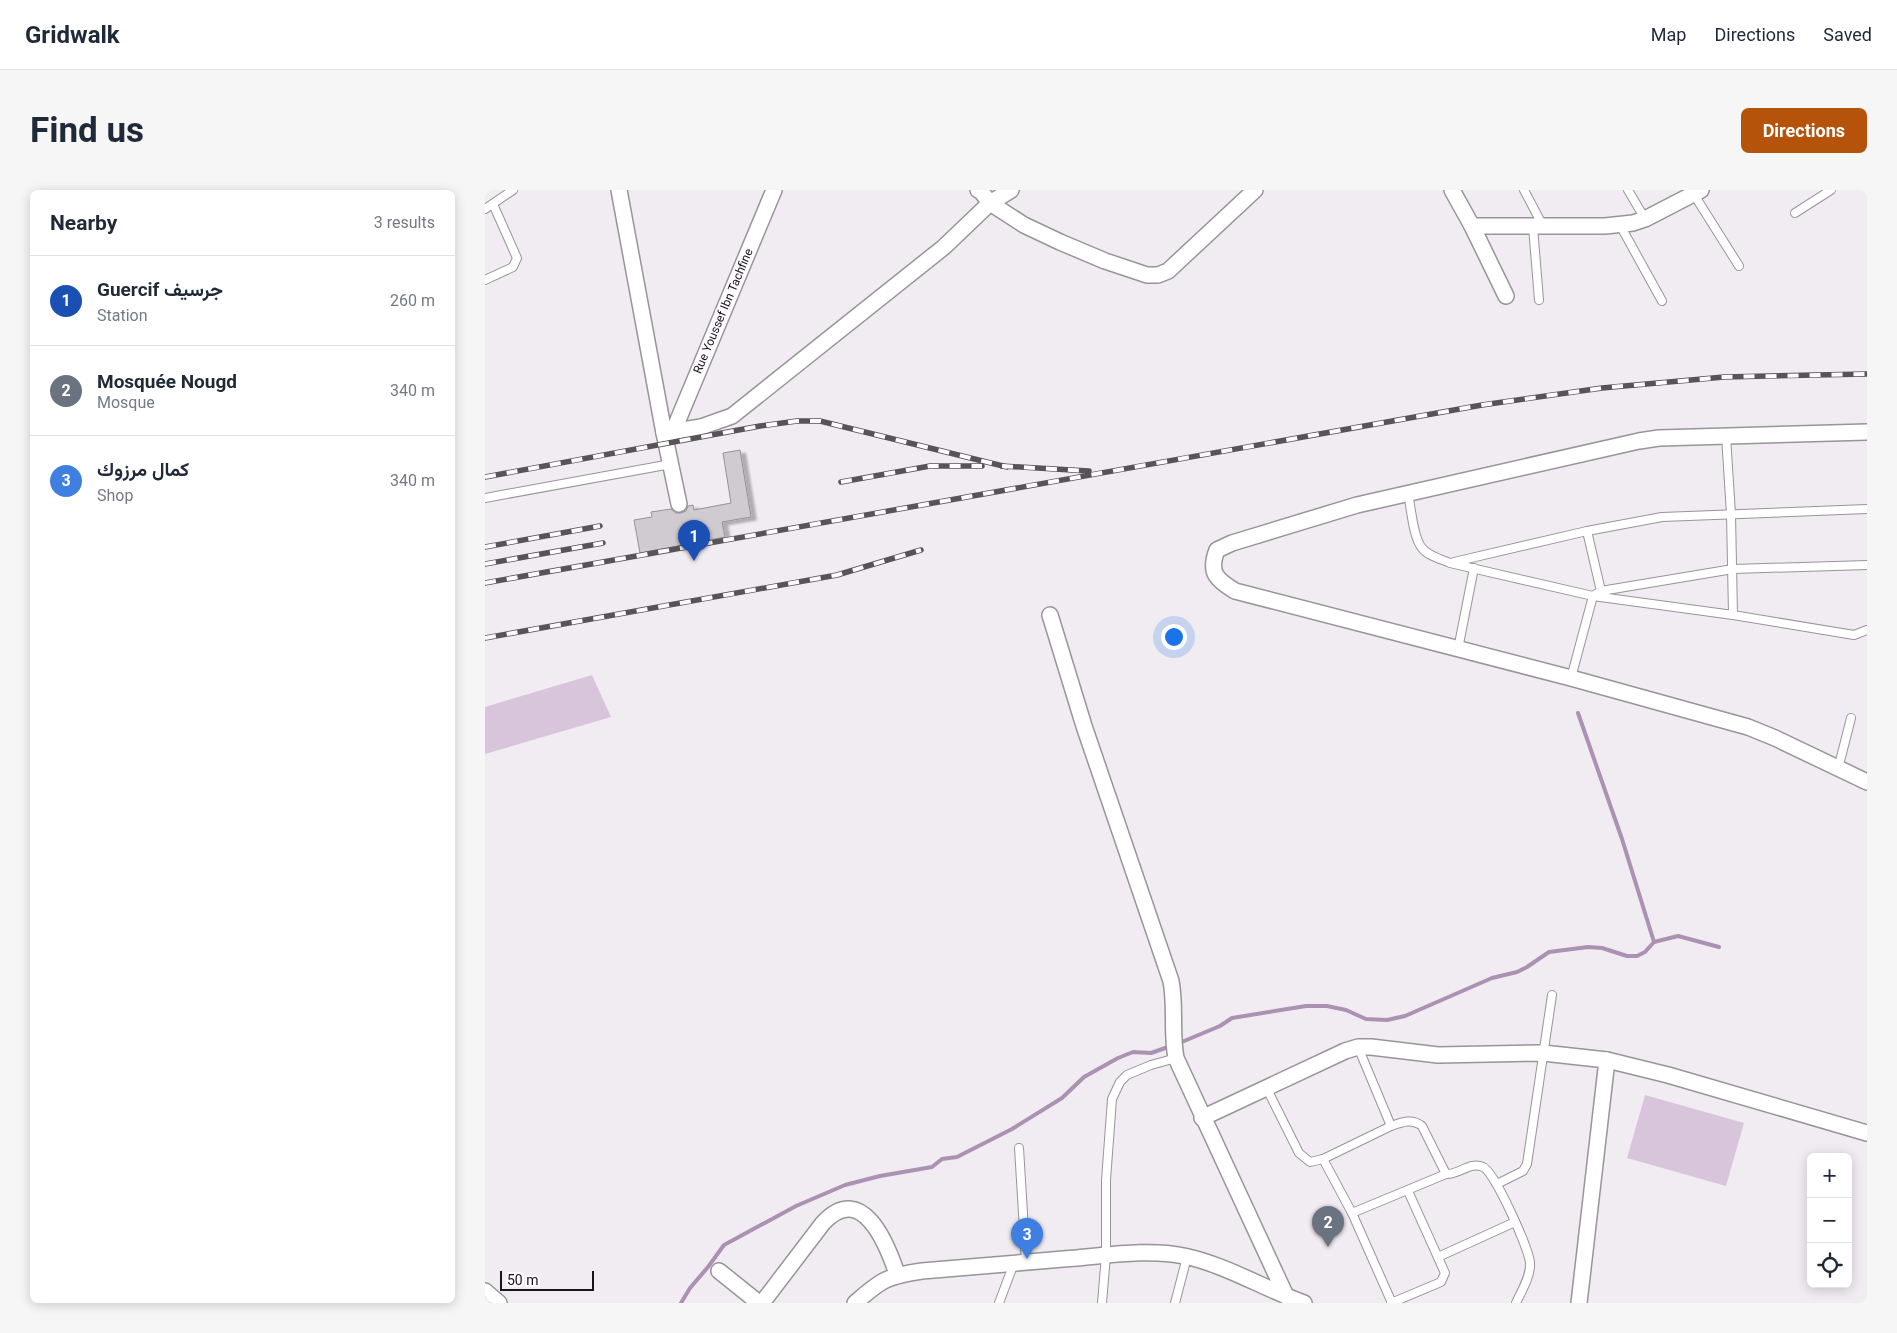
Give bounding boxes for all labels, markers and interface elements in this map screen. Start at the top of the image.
text: Gridwalk [25,21,120,49]
text: Map [1651,24,1686,45]
text: Directions [1714,24,1795,45]
text: Saved [1823,24,1872,45]
button: Directions [1741,108,1867,153]
text: Find us [30,110,144,151]
text: Nearby [50,211,117,235]
text: 3 results [374,213,435,232]
street label: Rue Youssef Ibn Tachfine [690,246,756,376]
text: Guercif جرسيف [97,278,223,301]
text: 1 [61,291,71,310]
text: 260 m [390,291,435,310]
text: Station [97,306,148,325]
text: Mosquée Nougd [97,370,237,393]
text: 2 [61,381,71,400]
text: 340 m [390,381,435,400]
text: Mosque [97,393,155,412]
text: كمال مرزوك [97,458,189,481]
text: 3 [61,471,71,490]
text: 340 m [390,471,435,490]
text: Shop [97,486,133,505]
pin: 1 [678,520,710,561]
your location [1161,624,1187,650]
map controls [1807,1153,1852,1288]
button: + [1807,1153,1852,1198]
button: − [1807,1198,1852,1243]
pin: 2 [1312,1206,1344,1247]
pin: 3 [1011,1218,1043,1259]
button: locate [1807,1243,1852,1288]
scale bar [500,1268,594,1291]
text: 50 m [507,1272,539,1288]

